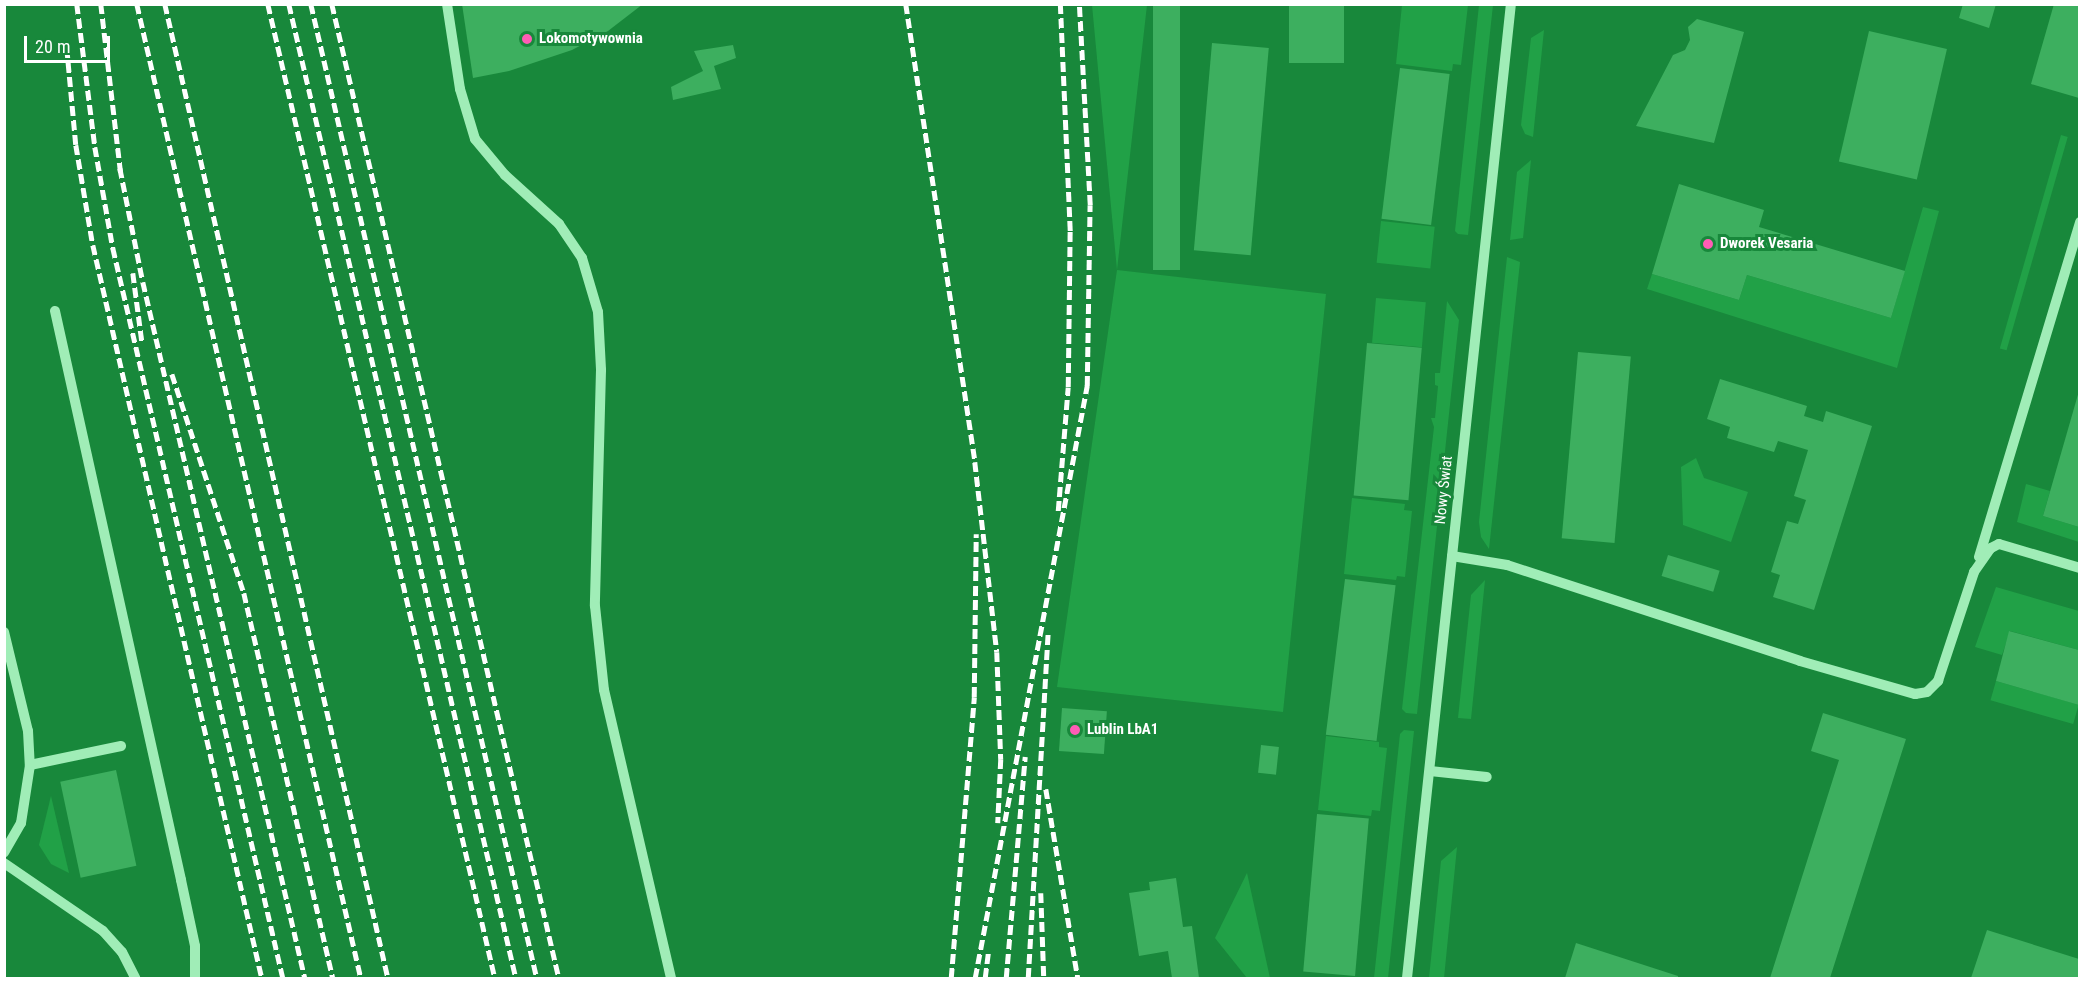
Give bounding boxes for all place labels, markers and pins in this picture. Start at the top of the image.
place label: Lokomotywownia [539,30,643,48]
marker: Lokomotywownia [520,32,534,46]
place label: Dworek Vesaria [1720,235,1813,253]
marker: Dworek Vesaria [1701,237,1715,251]
place label: Lublin LbA1 [1087,721,1158,739]
marker: Lublin LbA1 [1068,723,1082,737]

